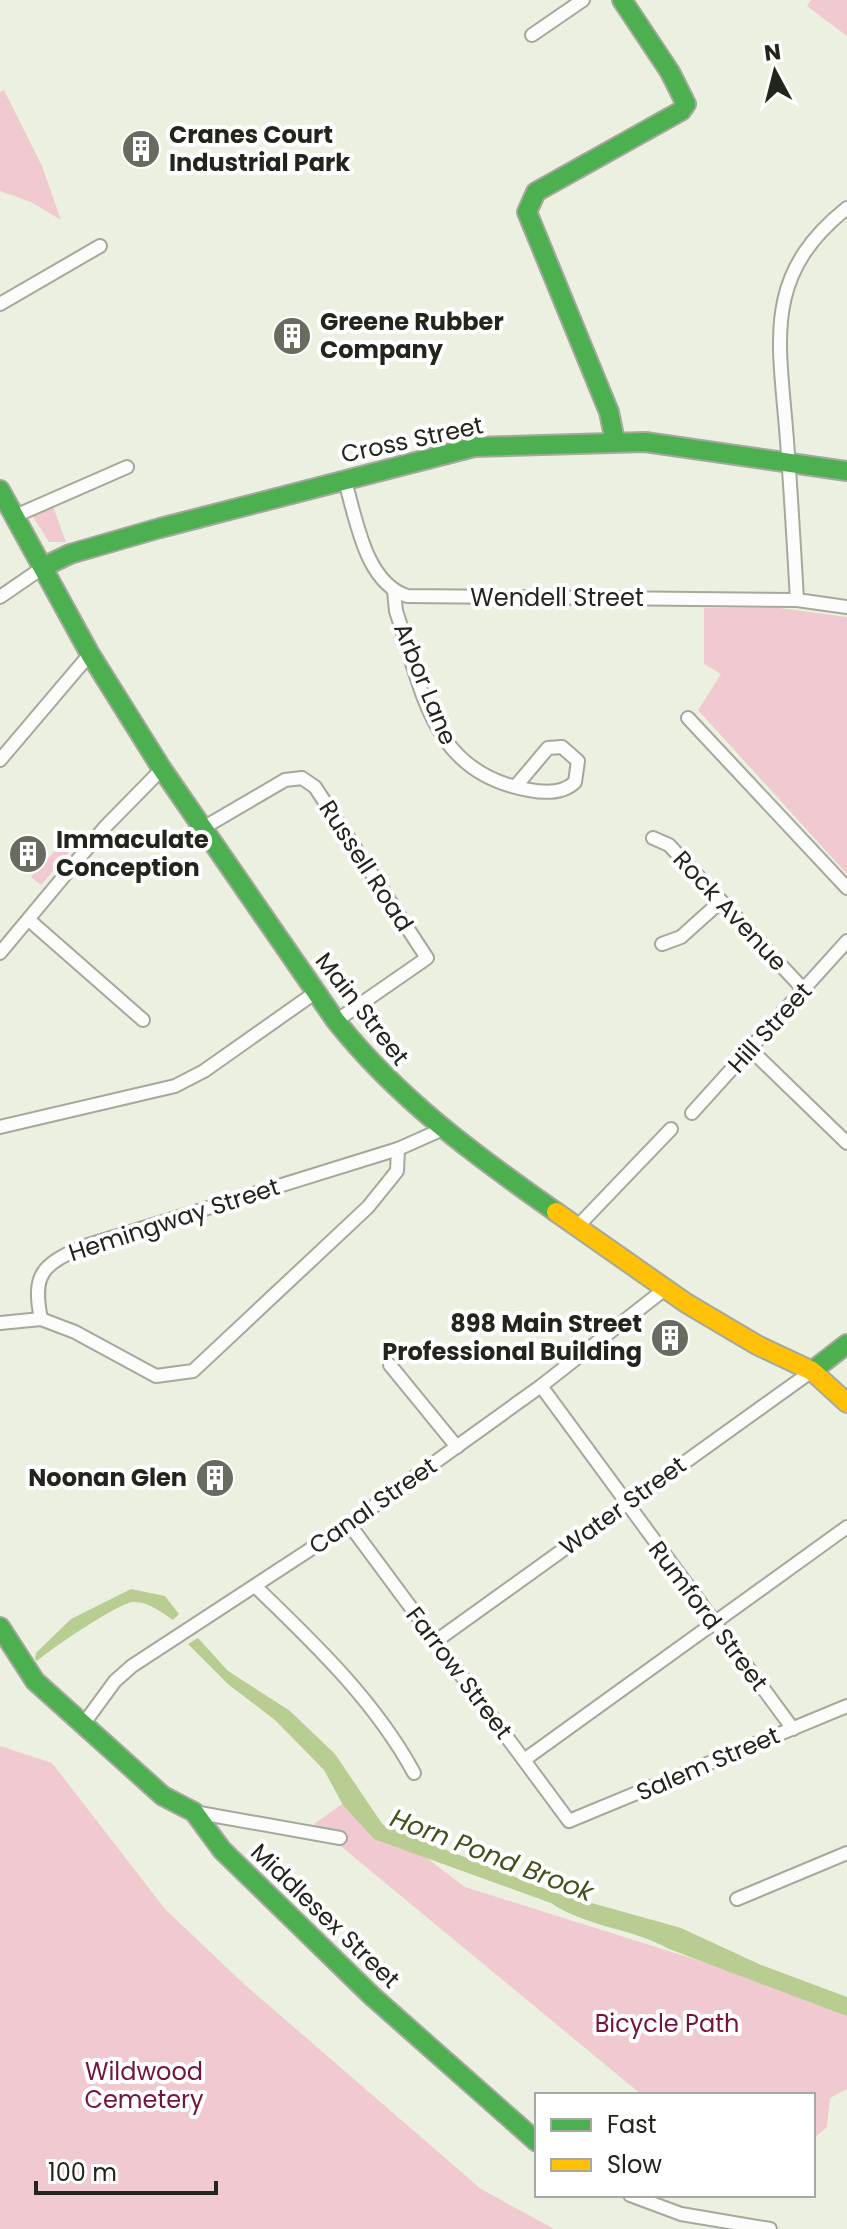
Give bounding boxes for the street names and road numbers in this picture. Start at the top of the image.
street label: Cross Street [338,408,486,471]
street label: Wendell Street [470,581,644,614]
street label: Arbor Lane [386,618,465,750]
street label: Russell Road [312,794,421,938]
street label: Rock Avenue [666,843,795,978]
street label: Main Street [308,945,417,1072]
street label: Hill Street [720,975,819,1080]
street label: Hemingway Street [64,1170,283,1269]
street label: Water Street [553,1448,693,1563]
street label: Canal Street [302,1449,443,1562]
street label: Rumford Street [641,1534,776,1697]
street label: Farrow Street [399,1600,520,1746]
street label: Salem Street [631,1719,784,1809]
street label: Middlesex Street [244,1836,407,1995]

